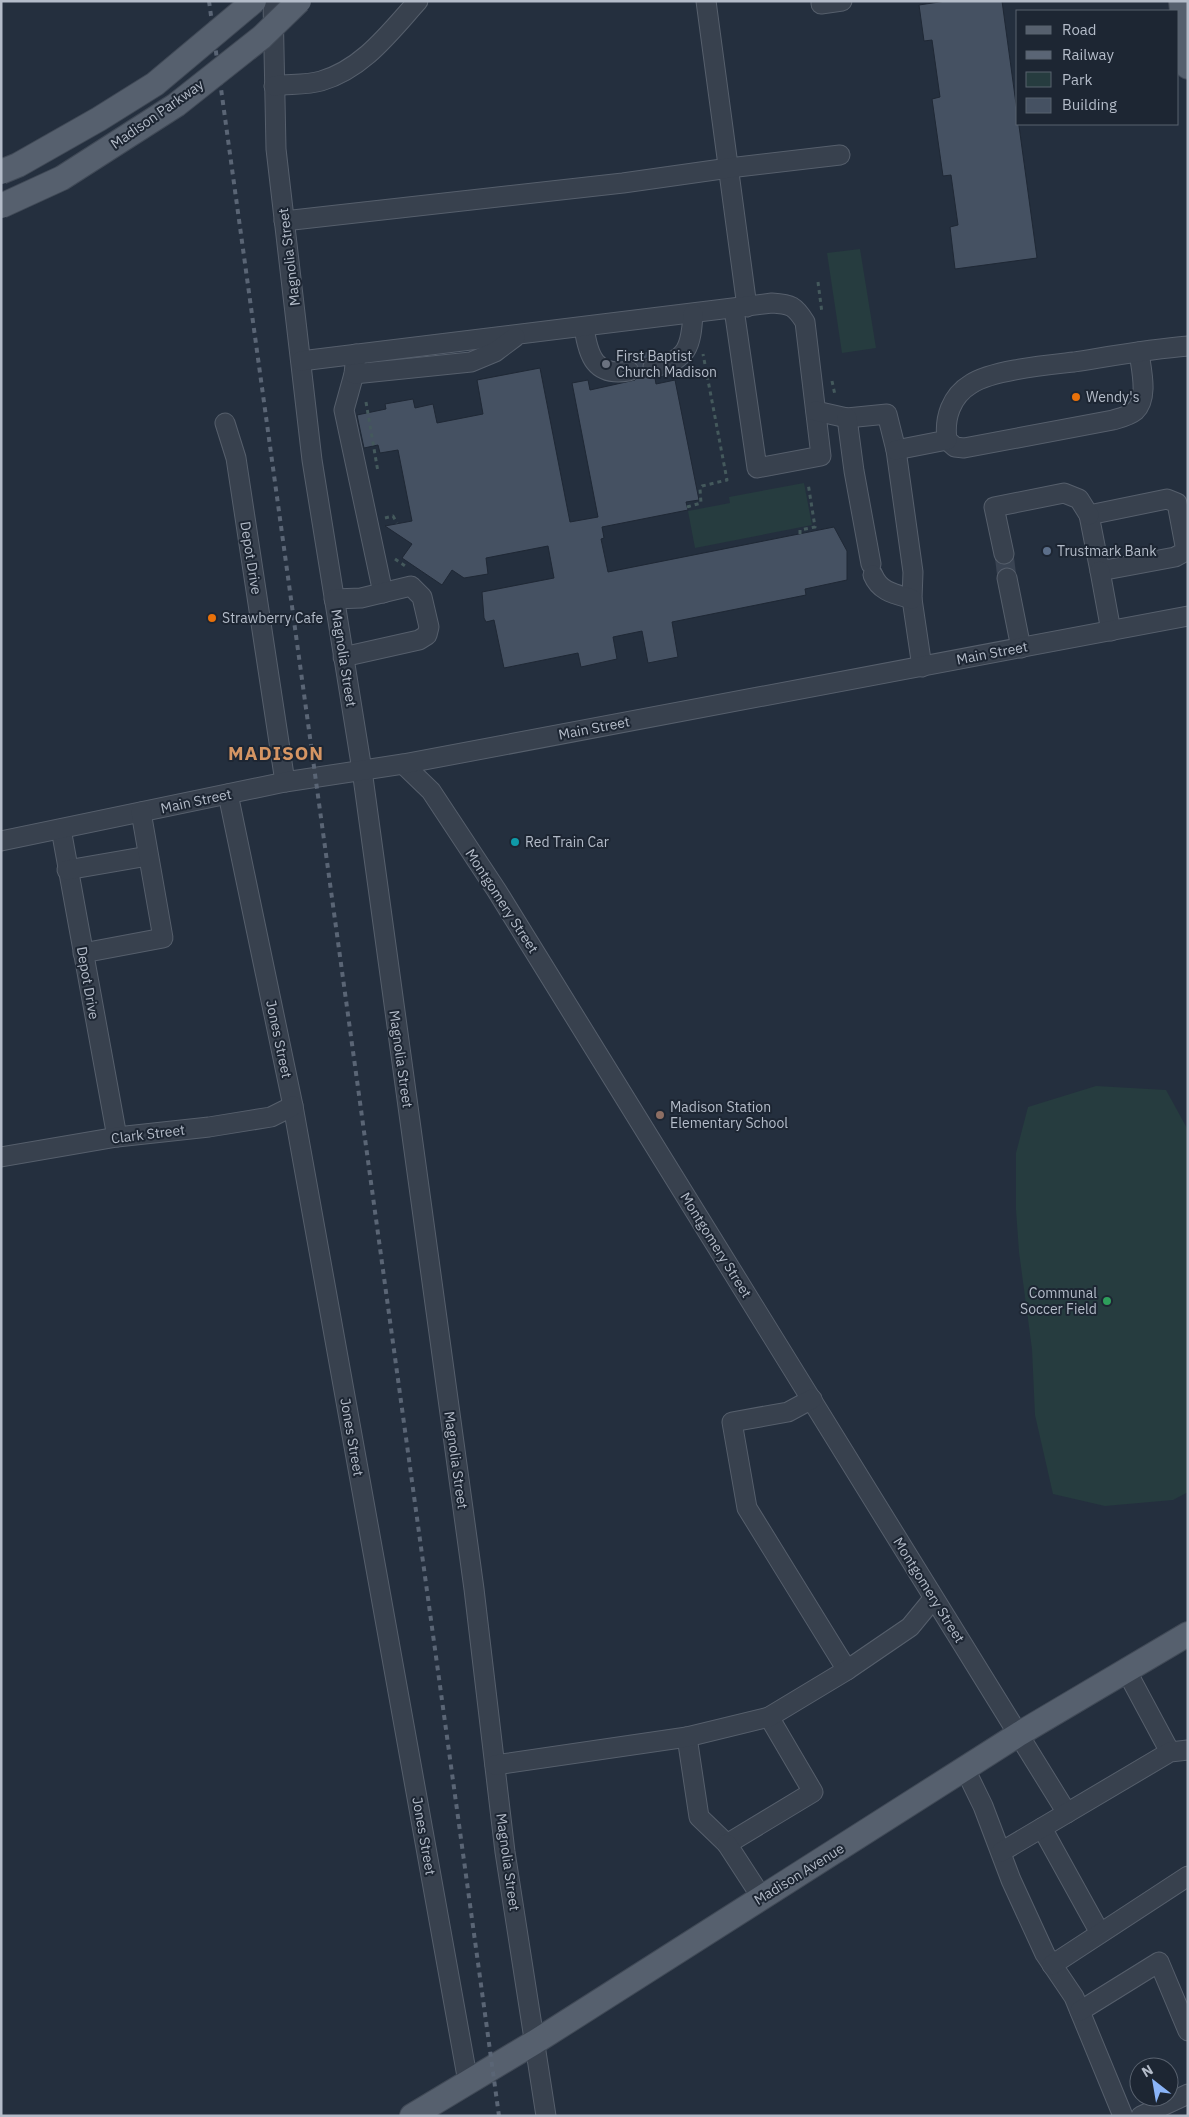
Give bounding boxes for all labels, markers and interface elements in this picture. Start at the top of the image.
legend [1016,10,1179,125]
text: Road [1062,20,1097,39]
text: Railway [1062,45,1115,64]
text: Park [1062,70,1092,89]
street label: Madison Parkway [107,75,207,153]
text: Building [1062,95,1117,114]
street label: Magnolia Street [274,207,304,307]
place label: First Baptist Church Madison [616,347,717,381]
marker: First Baptist Church Madison [600,358,612,370]
place label: Wendy's [1086,388,1140,406]
marker: Wendy's [1070,391,1082,403]
street label: Depot Drive [236,520,266,596]
place label: Trustmark Bank [1057,542,1157,560]
marker: Trustmark Bank [1041,545,1053,557]
street label: Magnolia Street [327,608,361,708]
place label: Strawberry Cafe [222,609,323,627]
marker: Strawberry Cafe [206,612,218,624]
street label: Main Street [955,637,1029,669]
street label: Main Street [557,712,631,744]
district label: MADISON [228,741,324,765]
street label: Main Street [159,785,233,817]
place label: Red Train Car [525,833,609,851]
marker: Red Train Car [509,836,521,848]
street label: Montgomery Street [462,845,543,957]
street label: Depot Drive [73,945,103,1021]
street label: Jones Street [262,998,296,1080]
street label: Magnolia Street [385,1009,417,1109]
place label: Madison Station Elementary School [670,1098,788,1132]
marker: Madison Station Elementary School [654,1109,666,1121]
street label: Clark Street [110,1121,186,1147]
street label: Montgomery Street [676,1189,756,1301]
place label: Communal Soccer Field [1020,1284,1097,1318]
marker: Communal Soccer Field [1101,1295,1113,1307]
street label: Jones Street [336,1396,368,1478]
street label: Magnolia Street [440,1410,472,1510]
street label: Montgomery Street [889,1534,969,1646]
street label: Jones Street [408,1795,440,1877]
street label: Magnolia Street [492,1812,524,1912]
street label: Madison Avenue [751,1839,848,1909]
north arrow [1129,2057,1179,2107]
text: N [1138,2061,1156,2081]

